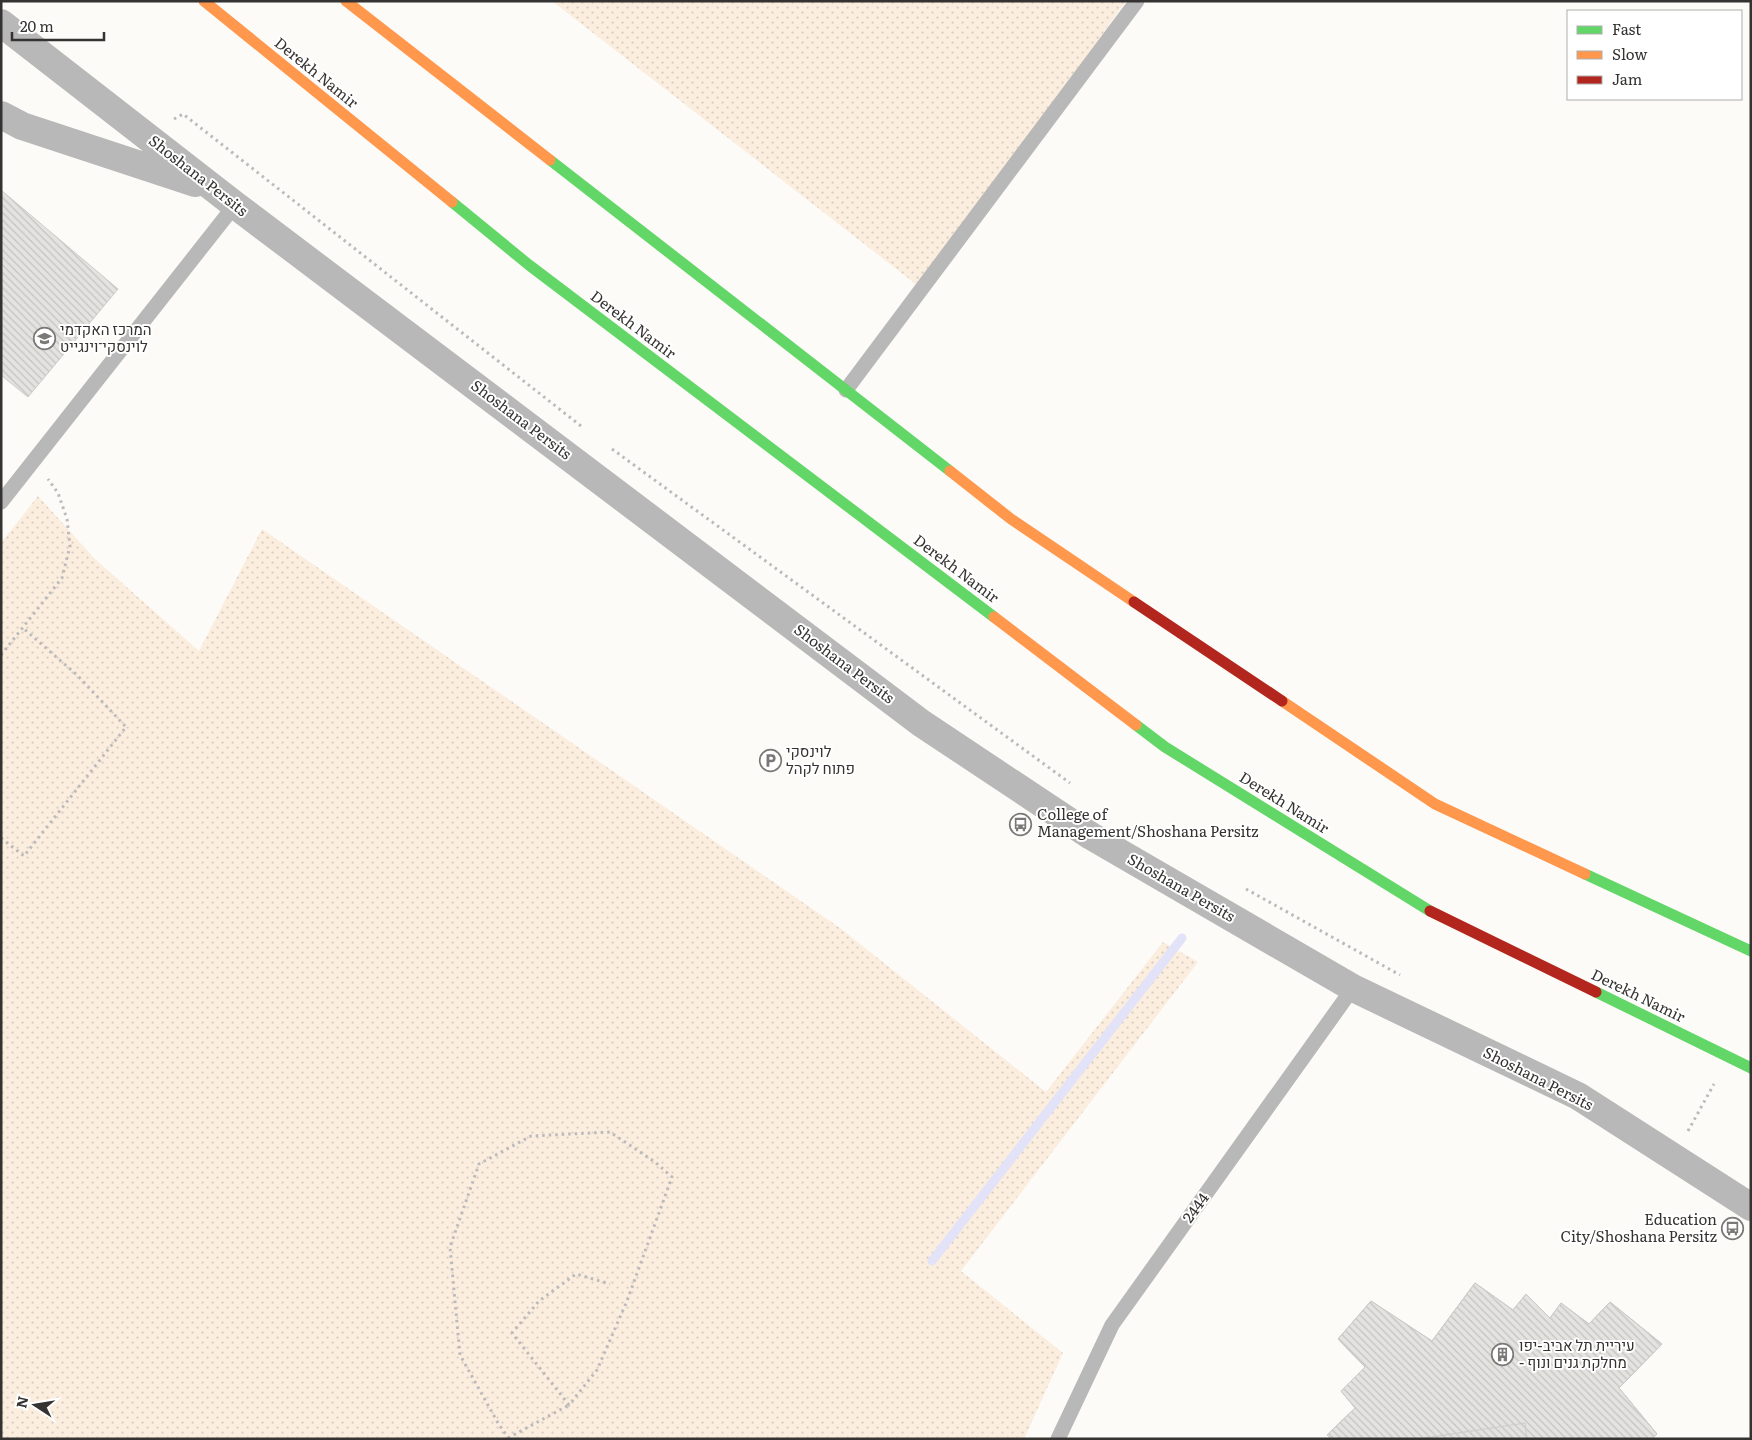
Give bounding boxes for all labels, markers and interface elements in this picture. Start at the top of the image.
scale bar [12,10,105,42]
legend [1567,10,1742,100]
text: 20 m [20,14,54,37]
text: Fast [1612,17,1641,40]
street label: Derekh Namir [270,31,364,113]
text: Slow [1612,42,1647,65]
text: Jam [1612,67,1643,90]
street label: Shoshana Persits [144,129,254,221]
street label: Derekh Namir [586,284,682,364]
place label: המרכז האקדמי לוינסקי־וינגייט [60,317,152,357]
school or university icon: המרכז האקדמי לוינסקי־וינגייט [32,327,56,351]
street label: Shoshana Persits [467,373,577,464]
street label: Derekh Namir [909,528,1005,608]
street label: Shoshana Persits [790,617,900,708]
place label: לוינסקי פתוח לקהל [786,739,855,779]
parking icon: לוינסקי פתוח לקהל [758,749,782,773]
street label: Derekh Namir [1235,765,1334,839]
place label: College of Management/Shoshana Persitz [1037,802,1258,842]
bus stop icon: College of Management/Shoshana Persitz [1009,812,1033,836]
street label: Shoshana Persits [1124,847,1240,927]
street label: Derekh Namir [1588,962,1690,1027]
street label: Shoshana Persits [1480,1040,1598,1115]
street label: 2444 [1176,1187,1214,1227]
place label: Education City/Shoshana Persitz [1561,1207,1717,1247]
bus stop icon: Education City/Shoshana Persitz [1721,1217,1745,1241]
place label: עיריית תל אביב-יפו - מחלקת גנים ונוף [1519,1333,1635,1373]
building icon: עיריית תל אביב-יפו - מחלקת גנים ונוף [1491,1343,1515,1367]
north arrow [10,1380,60,1430]
text: N [10,1394,32,1410]

